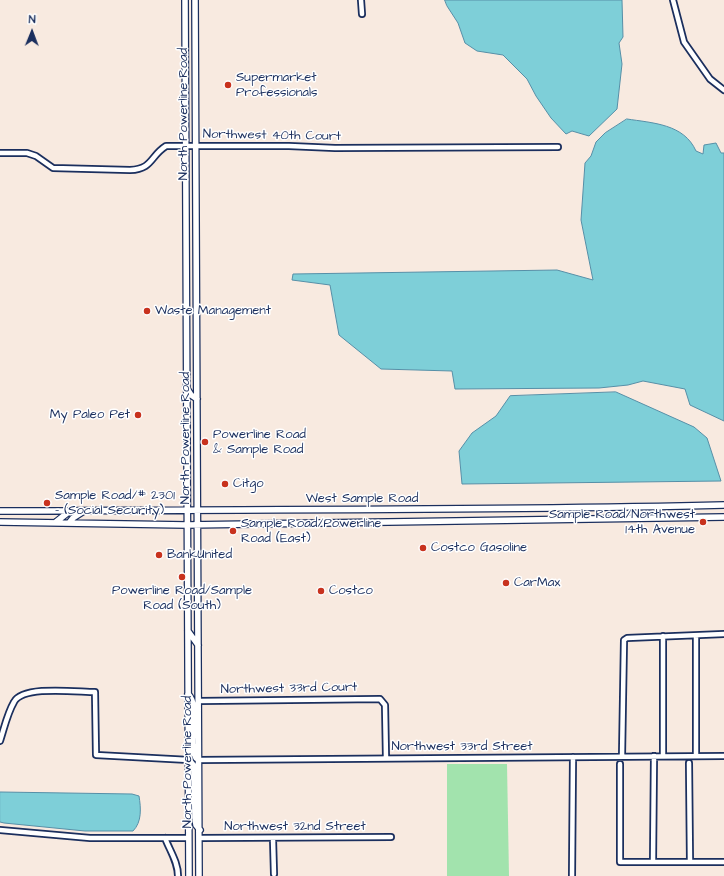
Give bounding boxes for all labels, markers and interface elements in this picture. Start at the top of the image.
north arrow [12,12,52,52]
text: N [29,12,36,27]
street label: North Powerline Road [176,48,192,180]
place label: Supermarket Professionals [236,70,318,101]
marker: Supermarket Professionals [223,80,233,90]
street label: Northwest 40th Court [203,127,341,145]
place label: Waste Management [155,303,271,319]
marker: Waste Management [142,306,152,316]
street label: North Powerline Road [178,372,194,504]
place label: My Paleo Pet [50,407,130,423]
marker: My Paleo Pet [133,410,143,420]
place label: Powerline Road & Sample Road [213,427,306,458]
marker: Powerline Road & Sample Road [200,437,210,447]
place label: Citgo [233,476,263,492]
marker: Citgo [220,479,230,489]
place label: Sample Road/# 2301 - (Social Security) [55,488,175,519]
street label: West Sample Road [306,491,418,507]
marker: Sample Road/# 2301 - (Social Security) [42,498,52,508]
place label: Sample Road/Northwest 14th Avenue [549,507,695,538]
place label: Sample Road/Powerline Road (East) [241,516,381,547]
marker: Sample Road/Northwest 14th Avenue [698,517,708,527]
marker: Sample Road/Powerline Road (East) [228,526,238,536]
place label: Costco Gasoline [431,540,527,556]
marker: Costco Gasoline [418,543,428,553]
place label: BankUnited [167,547,232,563]
marker: BankUnited [154,550,164,560]
marker: Powerline Road/Sample Road (South) [177,572,187,582]
place label: CarMax [514,575,560,591]
marker: CarMax [501,578,511,588]
place label: Powerline Road/Sample Road (South) [112,583,252,614]
place label: Costco [329,583,373,599]
marker: Costco [316,586,326,596]
street label: Northwest 33rd Court [221,680,357,698]
street label: North Powerline Road [180,696,196,828]
street label: Northwest 33rd Street [391,739,533,755]
street label: Northwest 32nd Street [224,819,366,835]

